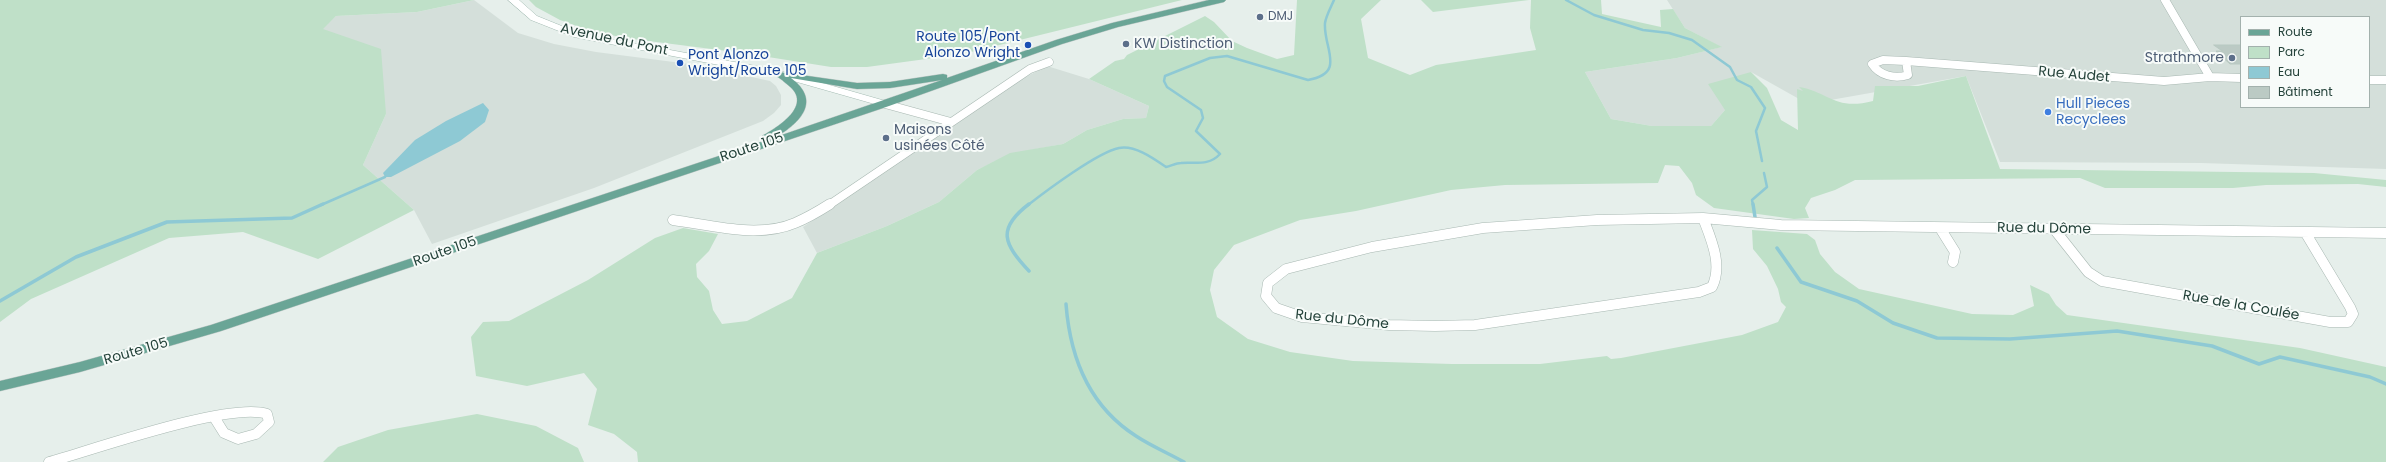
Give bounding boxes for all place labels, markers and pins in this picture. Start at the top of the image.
place label: DMJ [1268,10,1293,24]
marker: DMJ [1255,12,1265,22]
place label: Route 105/Pont Alonzo Wright [916,29,1020,62]
place label: KW Distinction [1134,36,1233,52]
marker: KW Distinction [1121,39,1131,49]
marker: Route 105/Pont Alonzo Wright [1023,40,1033,50]
place label: Pont Alonzo Wright/Route 105 [688,47,807,80]
place label: Strathmore [2145,50,2224,66]
marker: Strathmore [2227,53,2237,63]
marker: Pont Alonzo Wright/Route 105 [675,58,685,68]
place label: Hull Pieces Recyclees [2056,96,2130,128]
marker: Hull Pieces Recyclees [2043,107,2053,117]
place label: Maisons usinées Côté [894,122,985,154]
marker: Maisons usinées Côté [881,133,891,143]

